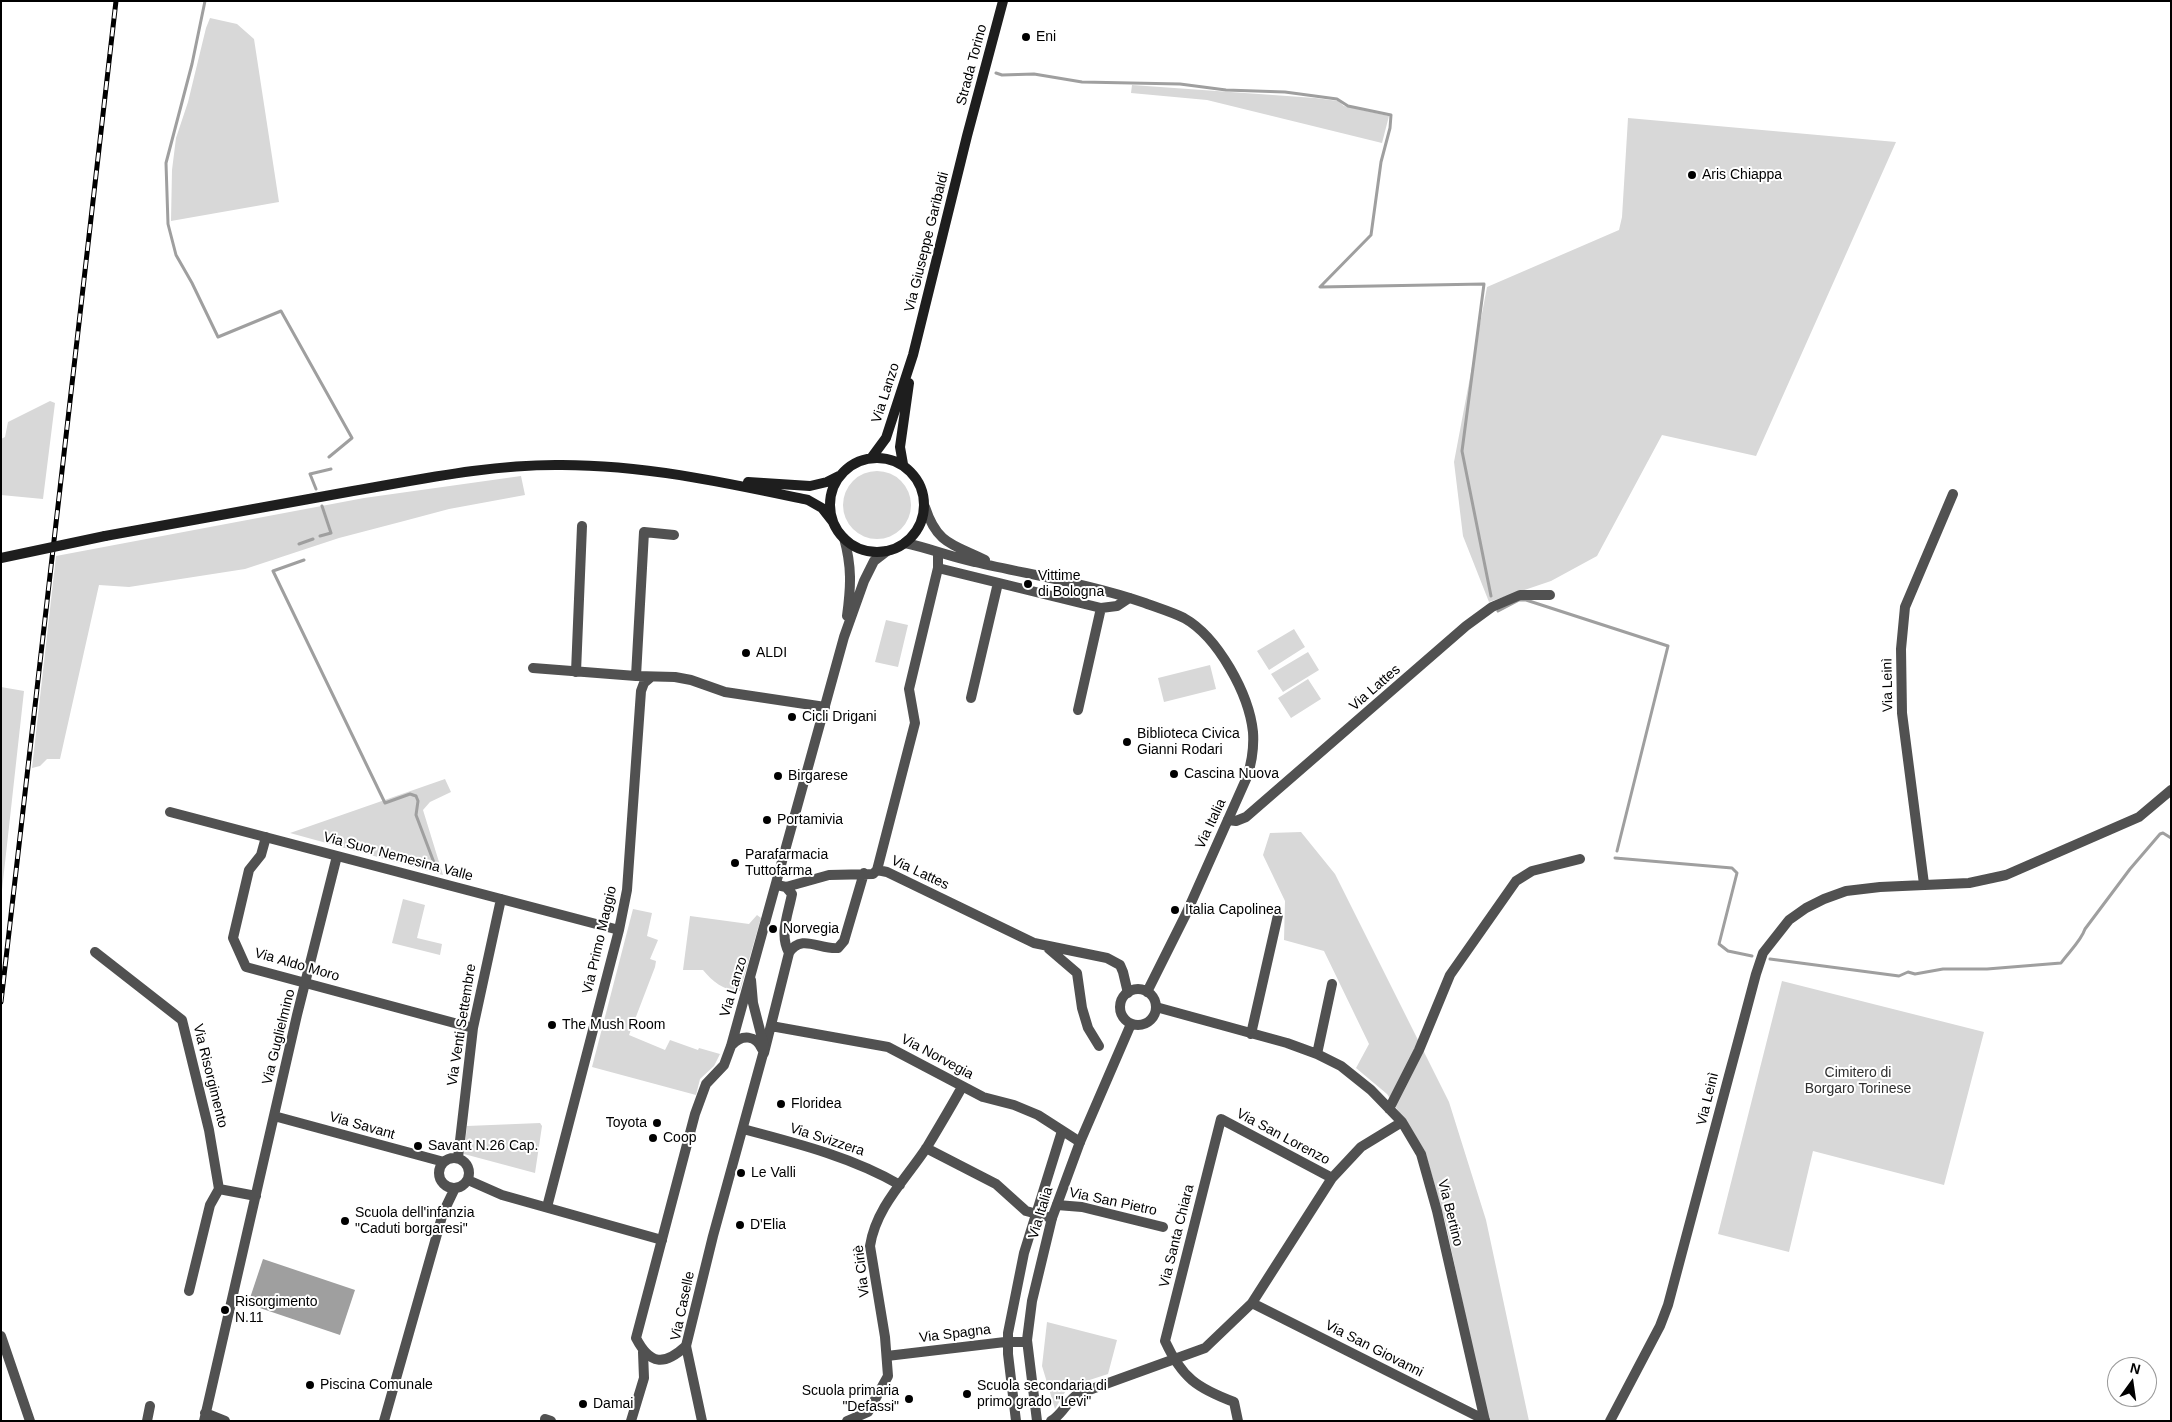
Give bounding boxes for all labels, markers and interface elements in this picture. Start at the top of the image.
street label: Strada Torino [953,23,991,107]
place label: Eni [1036,29,1056,45]
marker: Eni [1020,31,1032,43]
place label: Aris Chiappa [1702,167,1782,183]
marker: Aris Chiappa [1686,169,1698,181]
street label: Via Giuseppe Garibaldi [901,170,953,314]
street label: Via Lanzo [868,361,904,425]
place label: Vittime di Bologna [1038,568,1104,600]
marker: Vittime di Bologna [1022,578,1034,590]
place label: ALDI [756,645,787,661]
marker: ALDI [740,647,752,659]
street label: Via Leinì [1879,658,1897,712]
street label: Via Lattes [1346,661,1404,715]
place label: Cicli Drigani [802,709,877,725]
marker: Cicli Drigani [786,711,798,723]
place label: Biblioteca Civica Gianni Rodari [1137,726,1240,759]
marker: Biblioteca Civica Gianni Rodari [1121,736,1133,748]
place label: Cascina Nuova [1184,766,1279,782]
place label: Birgarese [788,768,848,784]
marker: Cascina Nuova [1168,768,1180,780]
marker: Birgarese [772,770,784,782]
street label: Via Italia [1192,796,1230,852]
place label: Portamivia [777,812,843,828]
marker: Portamivia [761,814,773,826]
street label: Via Suor Nemesina Valle [321,829,475,885]
place label: Parafarmacia Tuttofarma [745,847,828,880]
street label: Via Lattes [888,852,952,894]
marker: Parafarmacia Tuttofarma [729,857,741,869]
street label: Via Primo Maggio [579,884,621,996]
place label: Italia Capolinea [1185,902,1282,918]
marker: Italia Capolinea [1169,904,1181,916]
place label: Norvegia [783,921,839,937]
marker: Norvegia [767,923,779,935]
street label: Via Aldo Moro [253,945,341,985]
street label: Via Lanzo [717,955,751,1019]
street label: Via Venti Settembre [444,963,480,1087]
street label: Via Guglielmino [259,988,299,1086]
place label: The Mush Room [562,1017,665,1033]
marker: The Mush Room [546,1019,558,1031]
street label: Via Risorgimento [189,1022,231,1130]
street label: Via Norvegia [898,1031,976,1083]
park label: Cimitero di Borgaro Torinese [1805,1065,1911,1098]
street label: Via Leinì [1693,1071,1723,1127]
place label: Floridea [791,1096,842,1112]
marker: Floridea [775,1098,787,1110]
street label: Via San Lorenzo [1233,1105,1333,1169]
street label: Via Savant [327,1109,397,1143]
place label: Toyota [606,1115,647,1131]
marker: Toyota [651,1117,663,1129]
street label: Via Svizzera [788,1120,866,1160]
place label: Coop [663,1130,696,1146]
marker: Coop [647,1132,659,1144]
place label: Savant N.26 Cap. [428,1138,539,1154]
marker: Savant N.26 Cap. [412,1140,424,1152]
place label: Le Valli [751,1165,796,1181]
marker: Le Valli [735,1167,747,1179]
street label: Via Bertino [1434,1178,1466,1248]
street label: Via Santa Chiara [1156,1183,1198,1289]
street label: Via Italia [1025,1185,1057,1241]
street label: Via San Pietro [1068,1185,1158,1219]
place label: Scuola dell'infanzia "Caduti borgaresi" [355,1205,474,1238]
marker: Scuola dell'infanzia "Caduti borgaresi" [339,1215,351,1227]
place label: D'Elia [750,1217,786,1233]
marker: D'Elia [734,1219,746,1231]
street label: Via Ciriè [850,1244,874,1298]
street label: Via Caselle [667,1270,699,1342]
place label: Risorgimento N.11 [235,1294,317,1326]
marker: Risorgimento N.11 [219,1304,231,1316]
street label: Via San Giovanni [1322,1317,1426,1381]
street label: Via Spagna [918,1321,992,1347]
north arrow [2107,1357,2157,1407]
text: N [2129,1359,2142,1377]
place label: Piscina Comunale [320,1377,433,1393]
place label: Scuola secondaria di primo grado "Levi" [977,1378,1107,1410]
marker: Piscina Comunale [304,1379,316,1391]
place label: Scuola primaria "Defassi" [802,1383,899,1415]
marker: Scuola secondaria di primo grado "Levi" [961,1388,973,1400]
marker: Scuola primaria "Defassi" [903,1393,915,1405]
place label: Damai [593,1396,633,1412]
marker: Damai [577,1398,589,1410]

